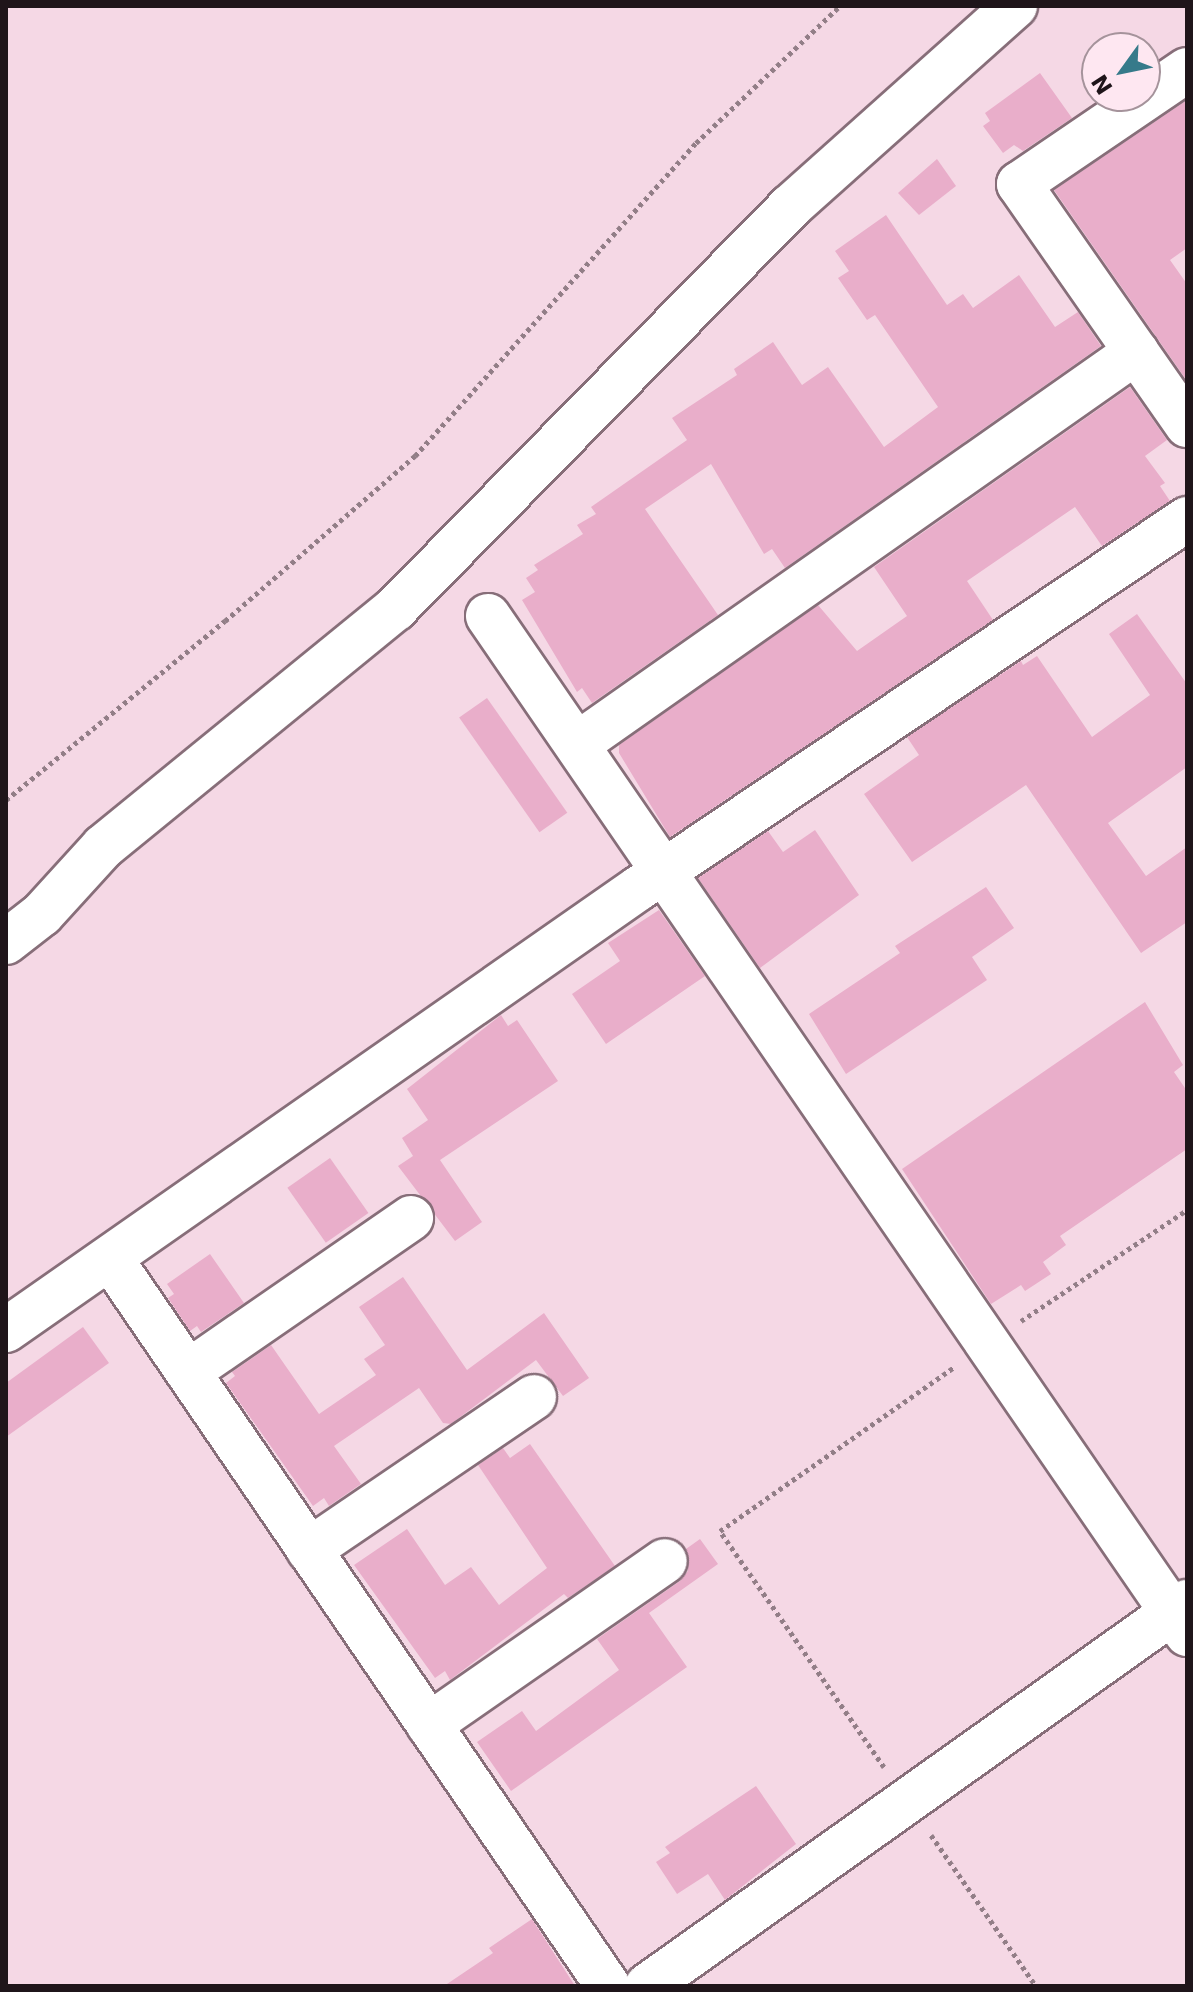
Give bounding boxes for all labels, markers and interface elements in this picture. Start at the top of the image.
north arrow [1081,32,1161,112]
text: N [1087,70,1118,99]

